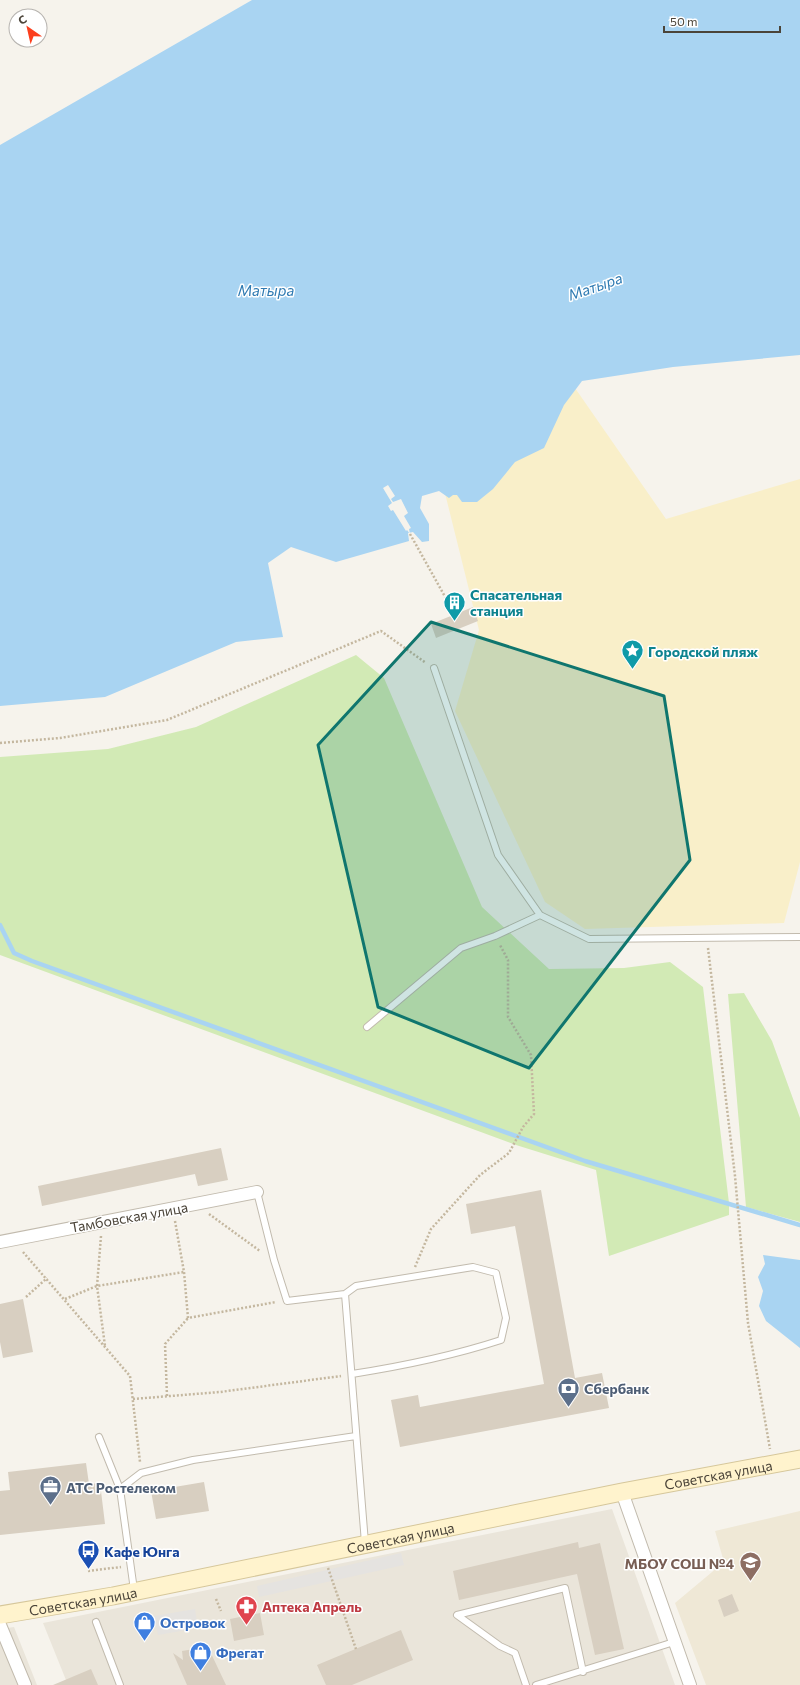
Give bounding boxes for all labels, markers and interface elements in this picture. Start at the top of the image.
north arrow [8,8,48,48]
scale bar [664,8,780,34]
text: С [15,12,29,27]
text: 50 m [670,14,698,28]
water label: Матыра [565,268,625,304]
water label: Матыра [238,281,294,299]
place label: Спасательная станция [470,586,562,619]
building icon: Спасательная станция [442,589,468,622]
place icon: Городской пляж [620,638,646,671]
place label: Городской пляж [648,643,758,660]
street label: Тамбовская улица [69,1198,189,1236]
bank icon: Сбербанк [556,1375,582,1408]
place label: Сбербанк [584,1380,649,1397]
street label: Советская улица [663,1456,774,1492]
office icon: АТС Ростелеком [38,1474,64,1507]
place label: АТС Ростелеком [66,1479,176,1496]
street label: Советская улица [345,1518,456,1557]
bus stop icon: Кафе Юнга [75,1538,101,1571]
place label: Кафе Юнга [104,1543,180,1560]
school or university icon: МБОУ СОШ №4 [737,1550,763,1583]
place label: МБОУ СОШ №4 [625,1555,734,1572]
street label: Советская улица [27,1583,138,1619]
pharmacy icon: Аптека Апрель [234,1593,260,1626]
place label: Аптека Апрель [262,1598,362,1615]
shop icon: Островок [132,1609,158,1642]
place label: Островок [160,1614,226,1631]
shop icon: Фрегат [188,1639,214,1672]
place label: Фрегат [216,1644,265,1661]

